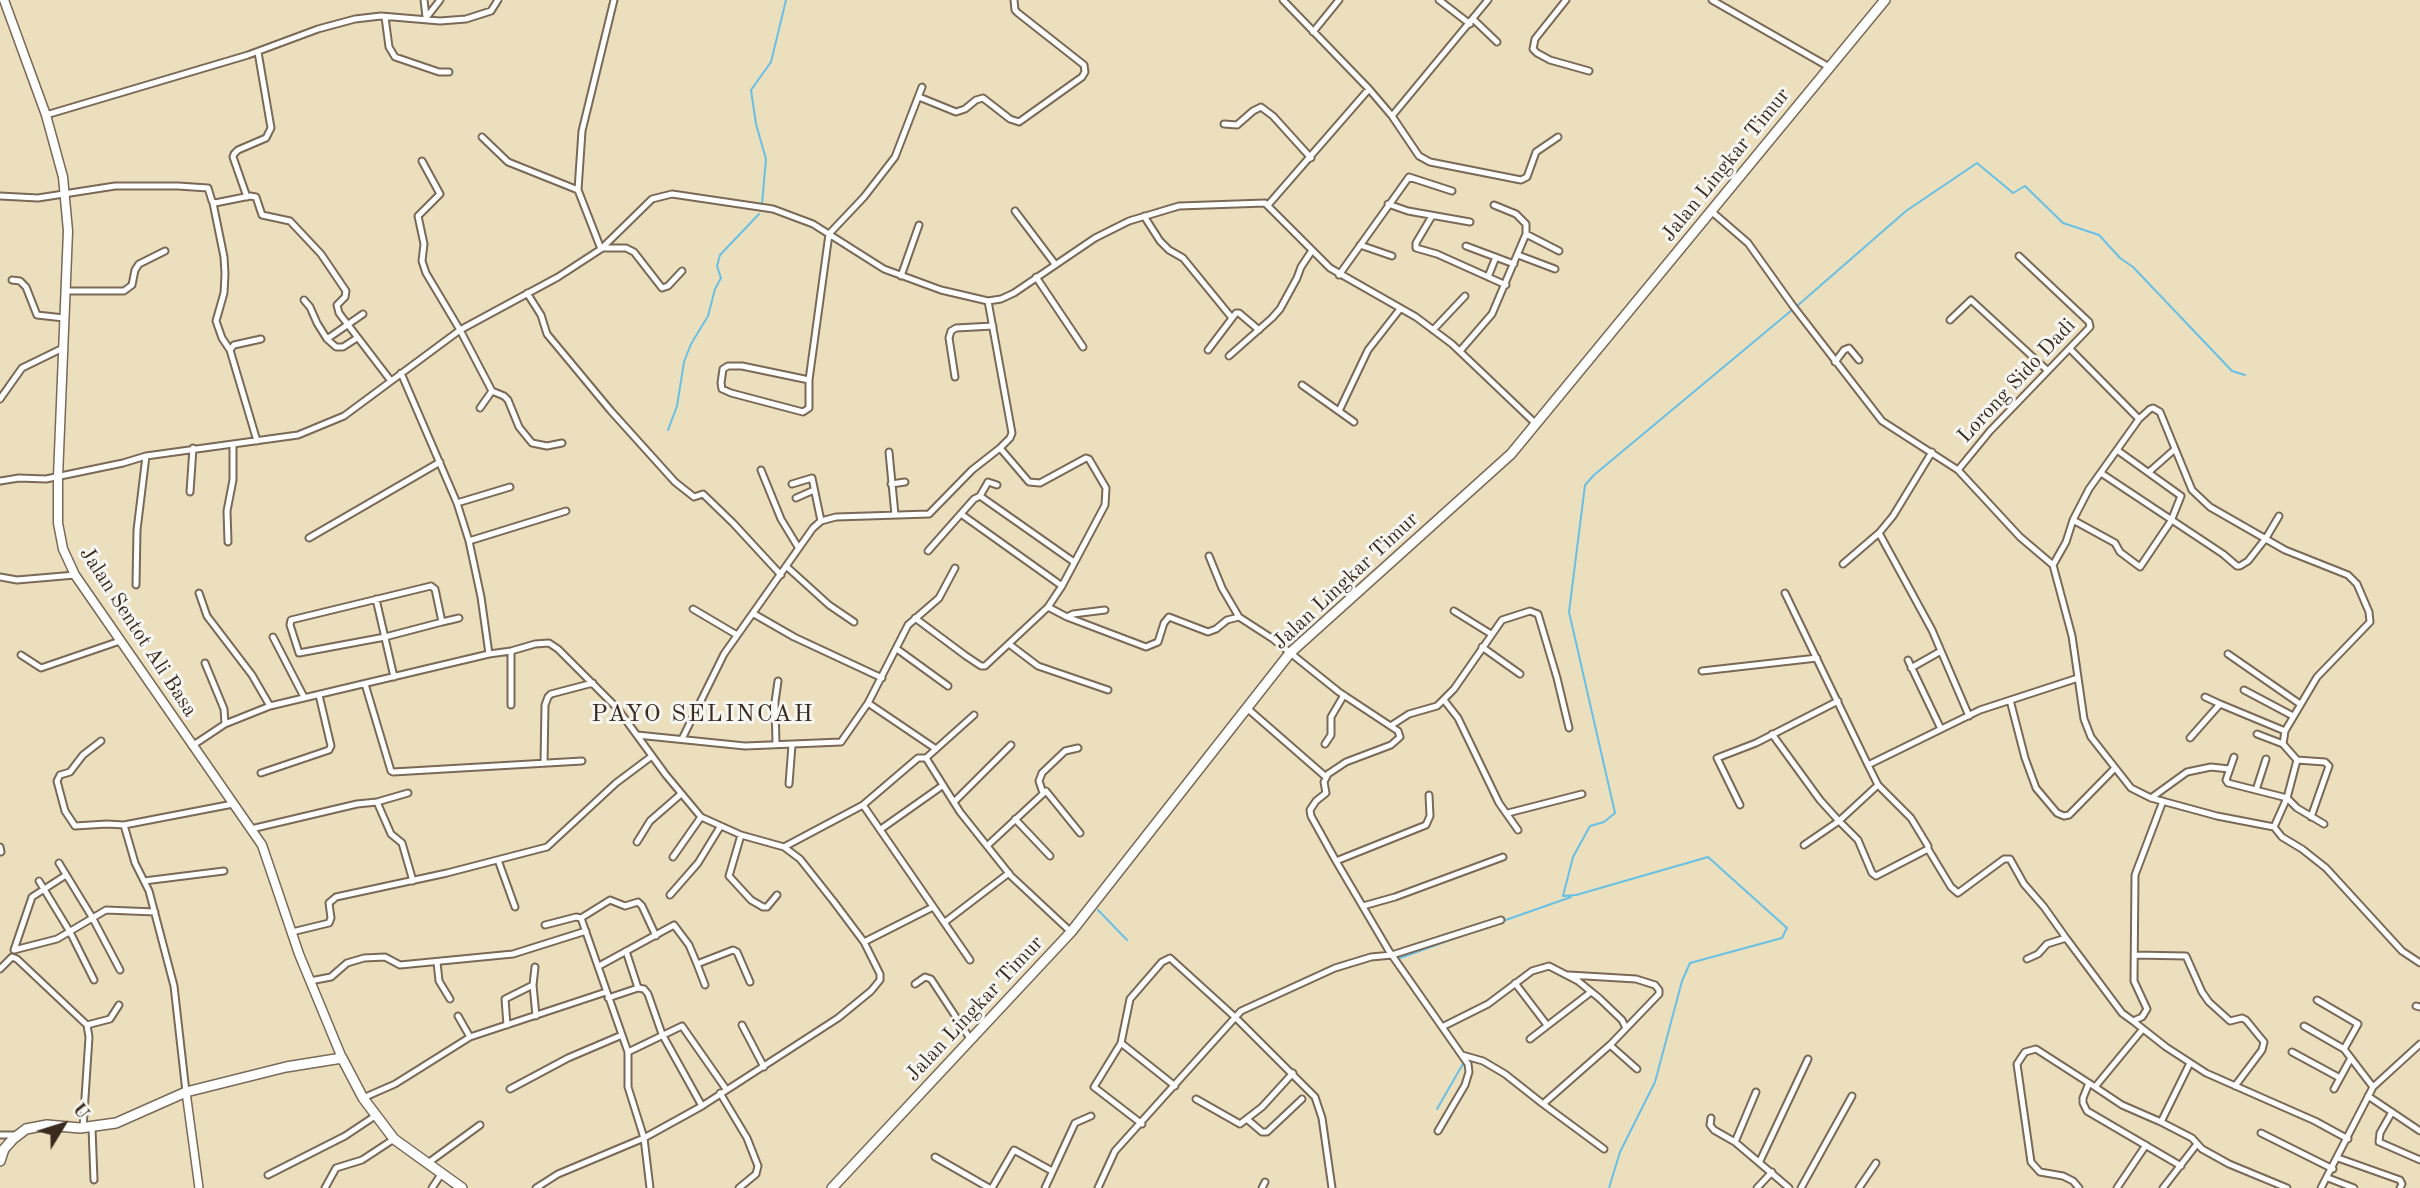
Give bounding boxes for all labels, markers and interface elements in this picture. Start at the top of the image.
street label: Jalan Lingkar Timur [1656,83,1796,247]
street label: Lorong Sido Dadi [1953,313,2081,449]
street label: Jalan Lingkar Timur [1268,507,1424,655]
street label: Jalan Sentot Ali Basa [74,542,202,722]
district label: PAYO SELINCAH [593,701,813,729]
street label: Jalan Lingkar Timur [901,931,1049,1087]
north arrow [28,1090,98,1160]
text: U [68,1100,92,1124]

